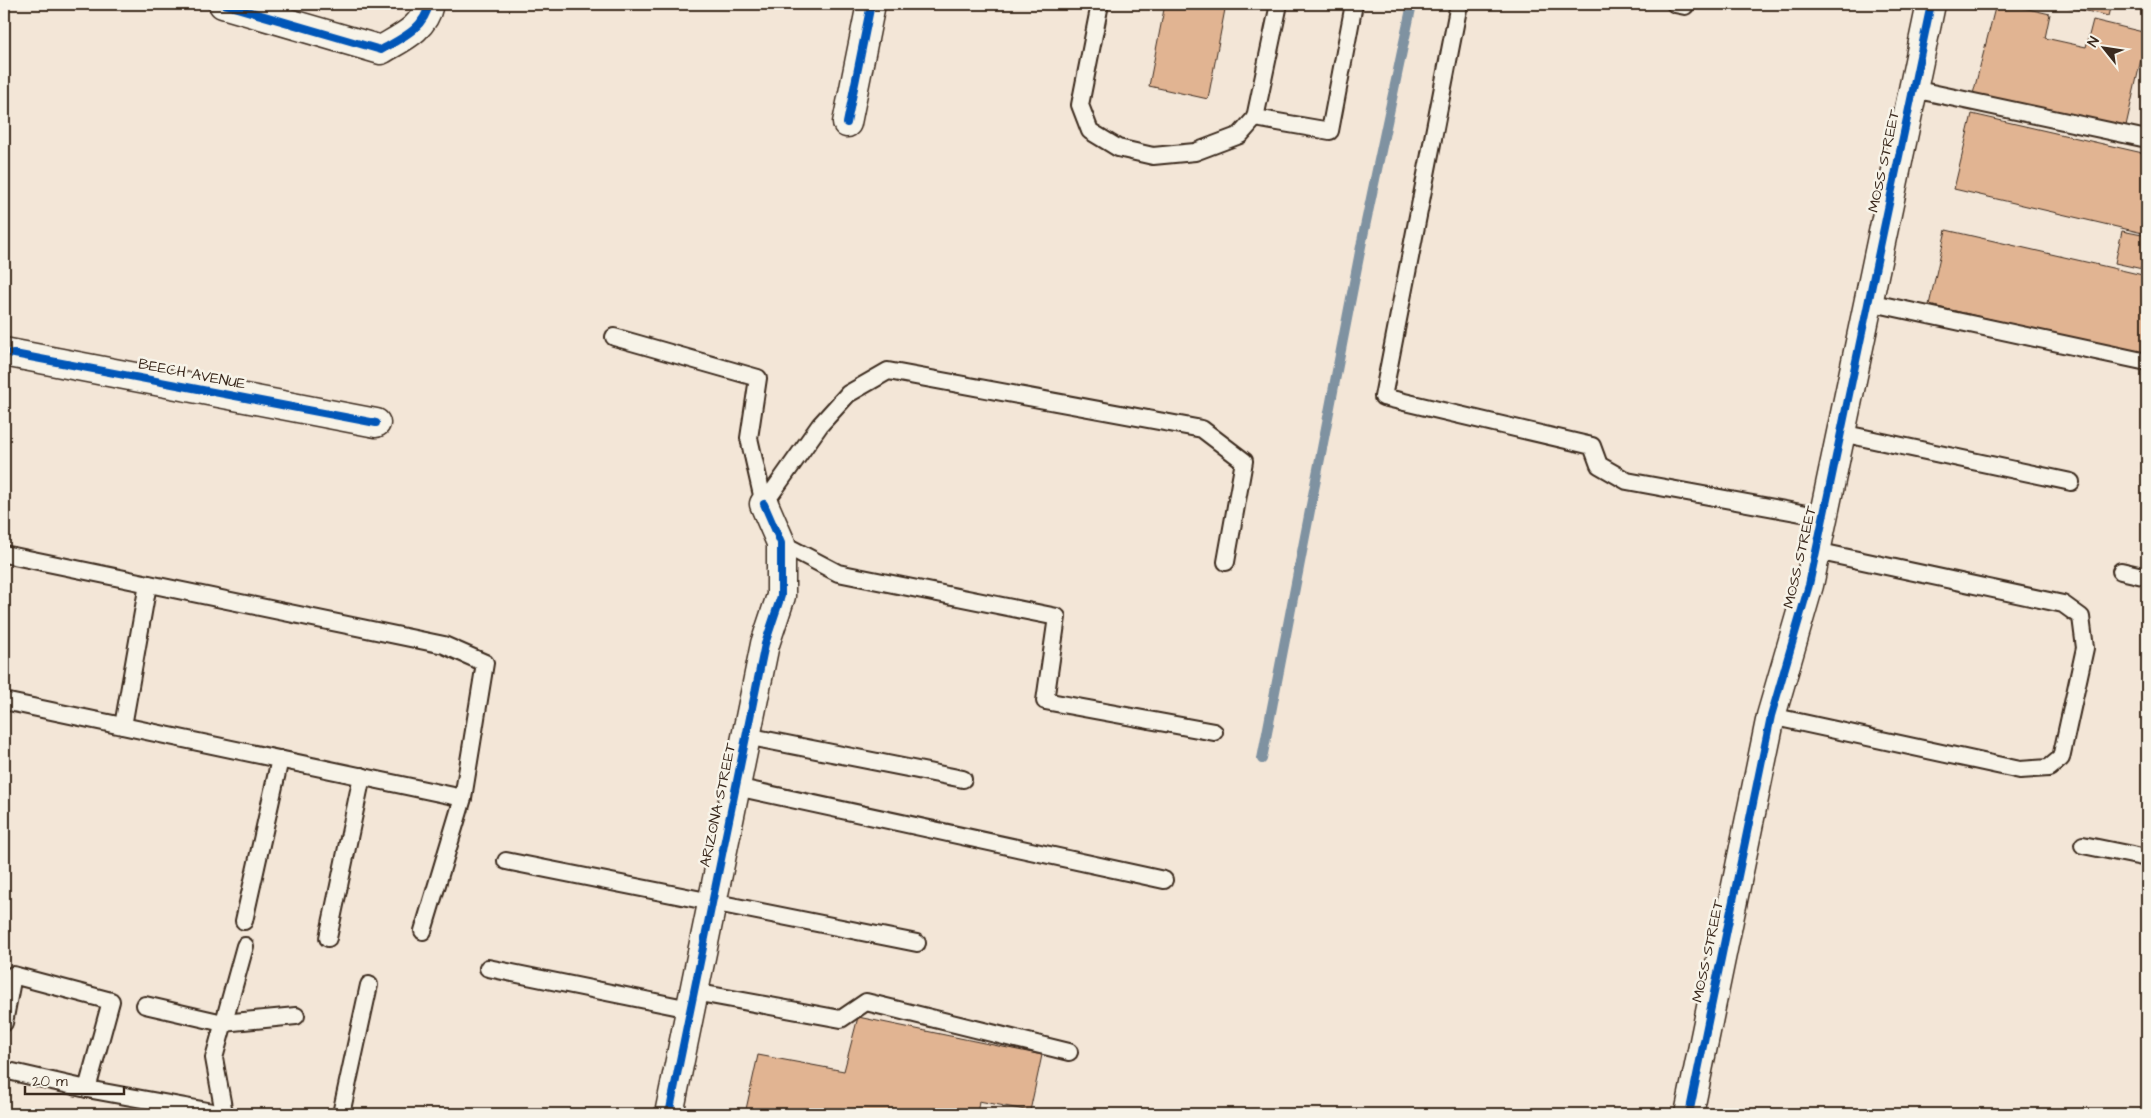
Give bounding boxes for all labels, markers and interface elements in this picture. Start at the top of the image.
north arrow [2078,22,2128,72]
text: N [2083,33,2105,51]
street label: MOSS STREET [1863,107,1905,214]
street label: BEECH AVENUE [137,353,247,395]
street label: MOSS STREET [1778,503,1822,610]
street label: ARIZONA STREET [695,740,742,869]
street label: MOSS STREET [1687,897,1729,1004]
scale bar [25,1063,124,1095]
text: 20 m [32,1071,68,1092]

